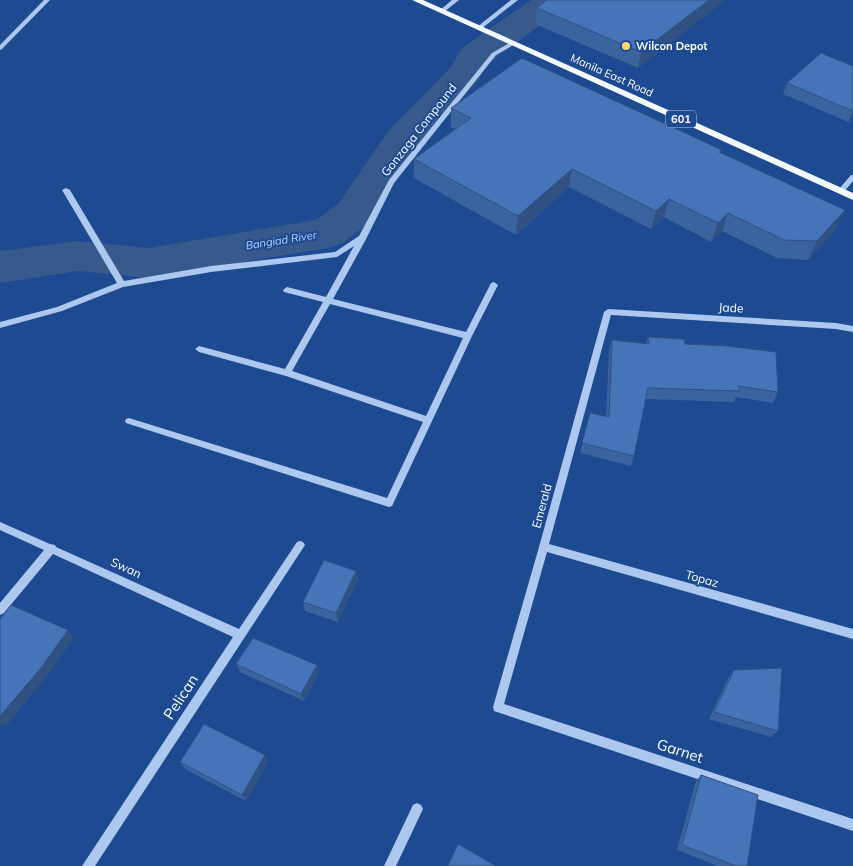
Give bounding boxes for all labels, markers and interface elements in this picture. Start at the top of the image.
place label: Wilcon Depot [636,39,708,53]
marker: Wilcon Depot [620,40,632,52]
street label: Manila East Road [568,50,656,100]
street label: Gonzaga Compound [378,80,460,179]
road number: 601 [666,110,696,128]
water label: Bangiad River [244,227,319,253]
street label: Jade [718,299,744,316]
street label: Emerald [528,482,555,530]
street label: Swan [109,554,144,581]
street label: Topaz [684,567,720,590]
street label: Pelican [159,671,202,723]
street label: Garnet [655,734,706,767]

